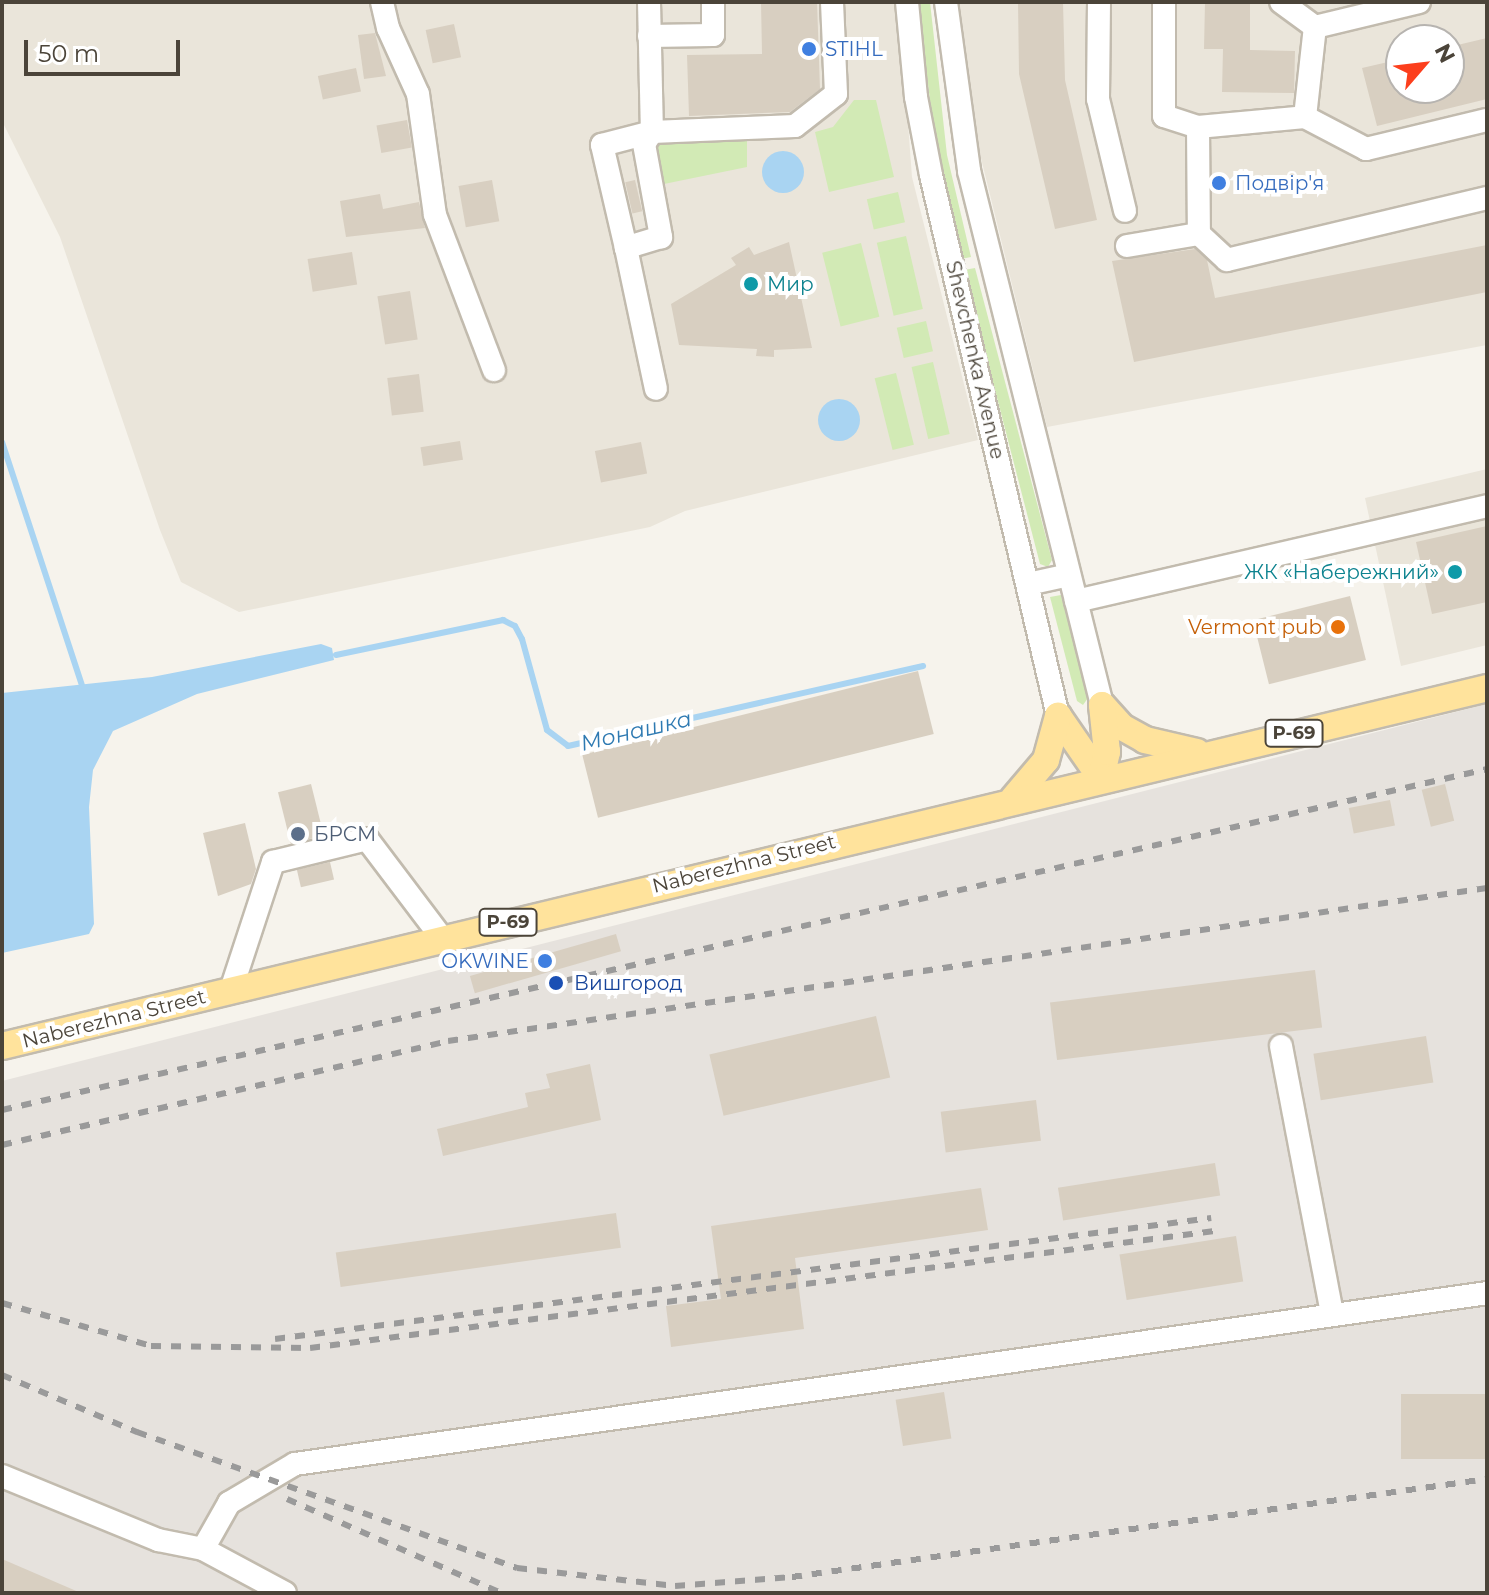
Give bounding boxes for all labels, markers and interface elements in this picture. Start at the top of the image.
scale bar [28,24,184,74]
north arrow [1385,24,1465,104]
place label: STIHL [825,37,883,61]
text: 50 m [38,39,99,68]
text: N [1429,39,1461,68]
marker: STIHL [800,40,818,58]
place label: Подвір'я [1235,171,1324,195]
marker: Подвір'я [1210,174,1228,192]
street label: Shevchenka Avenue [941,259,1009,461]
place label: Мир [767,272,814,296]
marker: Мир [742,275,760,293]
place label: ЖК «Набережний» [1244,560,1439,584]
marker: ЖК «Набережний» [1446,563,1464,581]
place label: Vermont pub [1188,615,1322,639]
marker: Vermont pub [1329,618,1347,636]
water label: Монашка [578,705,694,757]
road number: Р-69 [1264,719,1324,747]
place label: БРСМ [314,822,376,846]
marker: БРСМ [289,825,307,843]
street label: Naberezhna Street [650,830,838,898]
road number: Р-69 [478,908,538,936]
place label: OKWINE [441,949,529,973]
marker: OKWINE [536,952,554,970]
place label: Вишгород [574,971,682,995]
marker: Вишгород [545,972,567,994]
street label: Naberezhna Street [20,985,208,1053]

